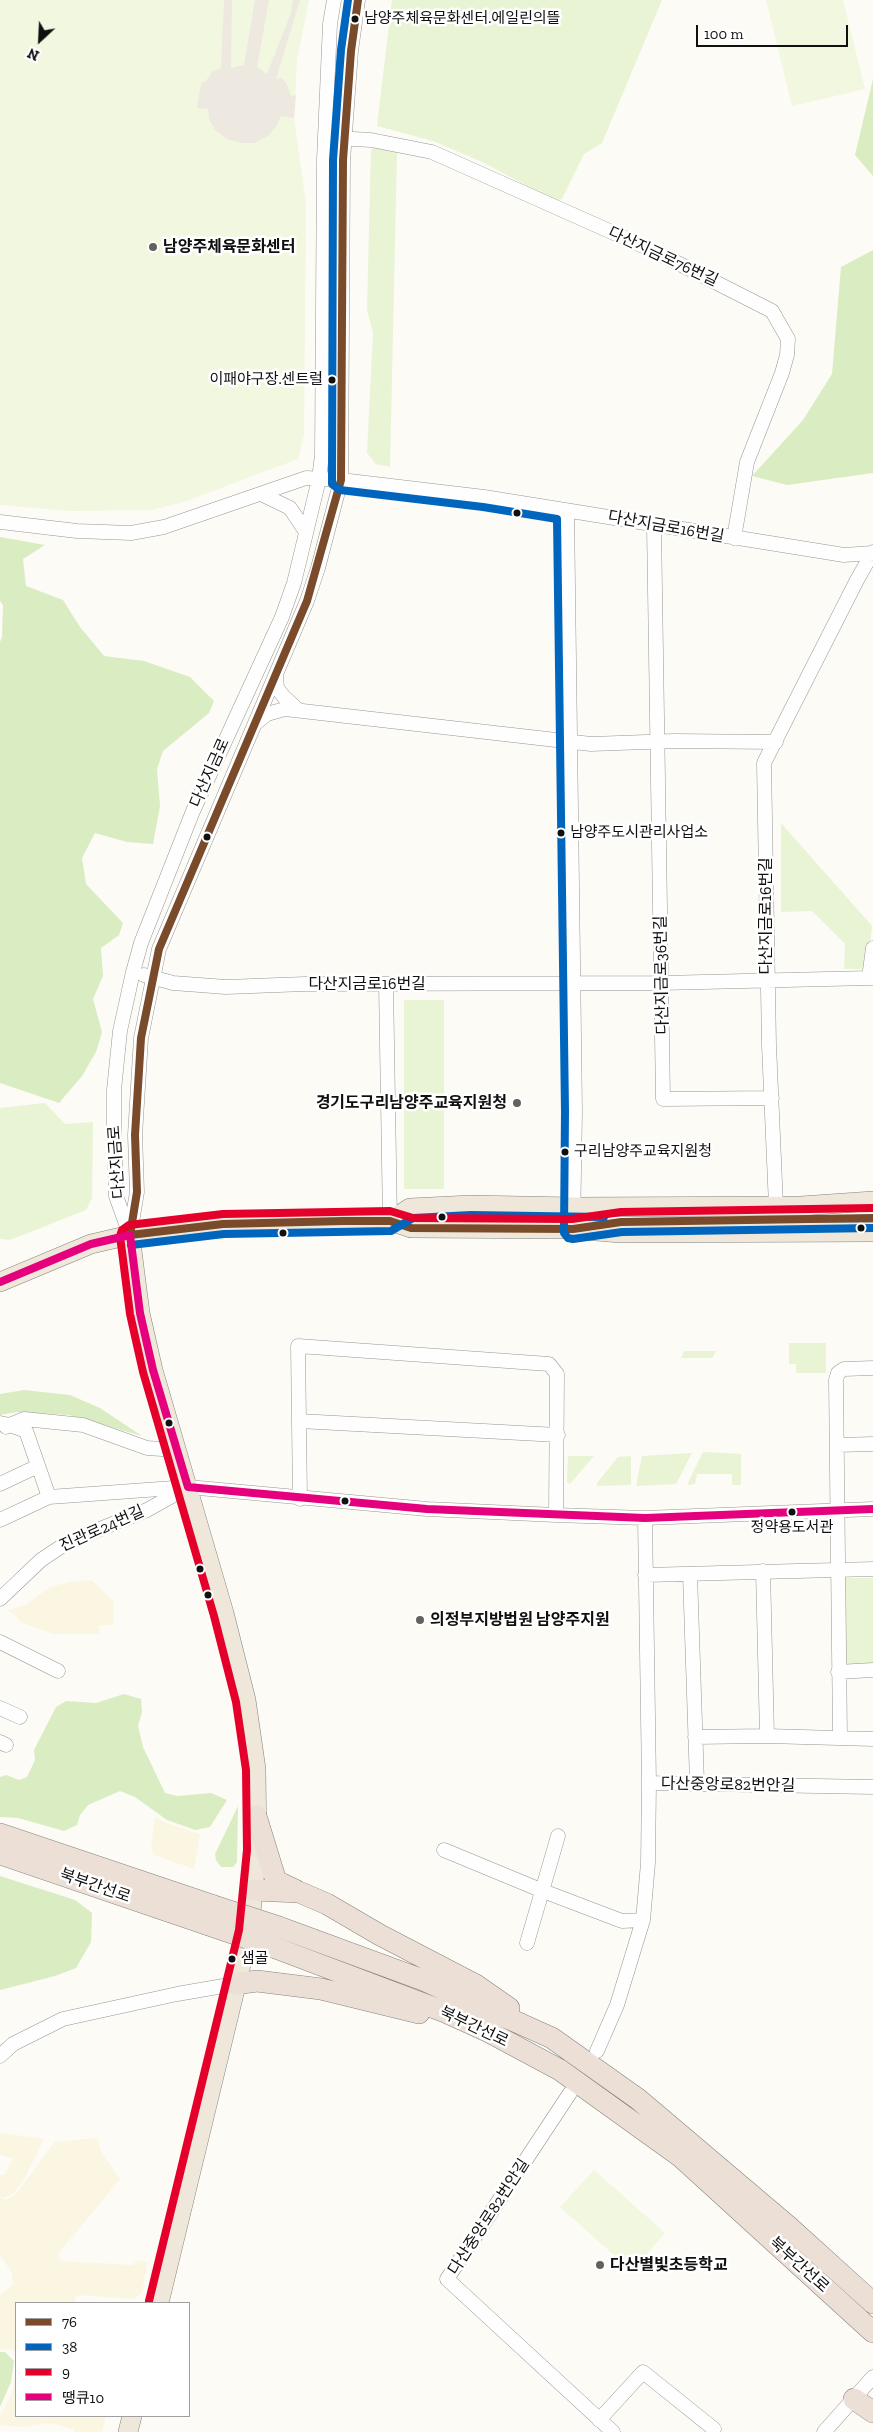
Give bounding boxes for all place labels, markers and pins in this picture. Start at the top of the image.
place label: 남양주체육문화센터.에일린의뜰 [364,10,560,28]
marker: 남양주체육문화센터.에일린의뜰 [350,14,360,24]
place label: 남양주체육문화센터 [163,237,295,257]
marker: 남양주체육문화센터 [147,241,159,253]
place label: 이패야구장.센트럴 [209,371,323,389]
marker: 이패야구장.센트럴 [327,375,337,385]
unlabelled marker [512,508,522,518]
place label: 남양주도시관리사업소 [570,824,708,842]
marker: 남양주도시관리사업소 [556,828,566,838]
unlabelled marker [202,832,212,842]
place label: 경기도구리남양주교육지원청 [316,1093,507,1113]
marker: 경기도구리남양주교육지원청 [511,1097,523,1109]
place label: 구리남양주교육지원청 [574,1143,712,1161]
marker: 구리남양주교육지원청 [560,1147,570,1157]
unlabelled marker [437,1212,447,1222]
unlabelled marker [856,1223,866,1233]
unlabelled marker [278,1228,288,1238]
unlabelled marker [164,1418,174,1428]
unlabelled marker [340,1496,350,1506]
marker: 정약용도서관 [787,1507,797,1517]
place label: 정약용도서관 [751,1519,833,1537]
unlabelled marker [195,1564,205,1574]
unlabelled marker [203,1590,213,1600]
place label: 의정부지방법원 남양주지원 [430,1610,610,1630]
marker: 의정부지방법원 남양주지원 [414,1614,426,1626]
place label: 샘골 [241,1950,269,1968]
marker: 샘골 [227,1954,237,1964]
place label: 다산별빛초등학교 [610,2255,728,2275]
marker: 다산별빛초등학교 [594,2259,606,2271]

